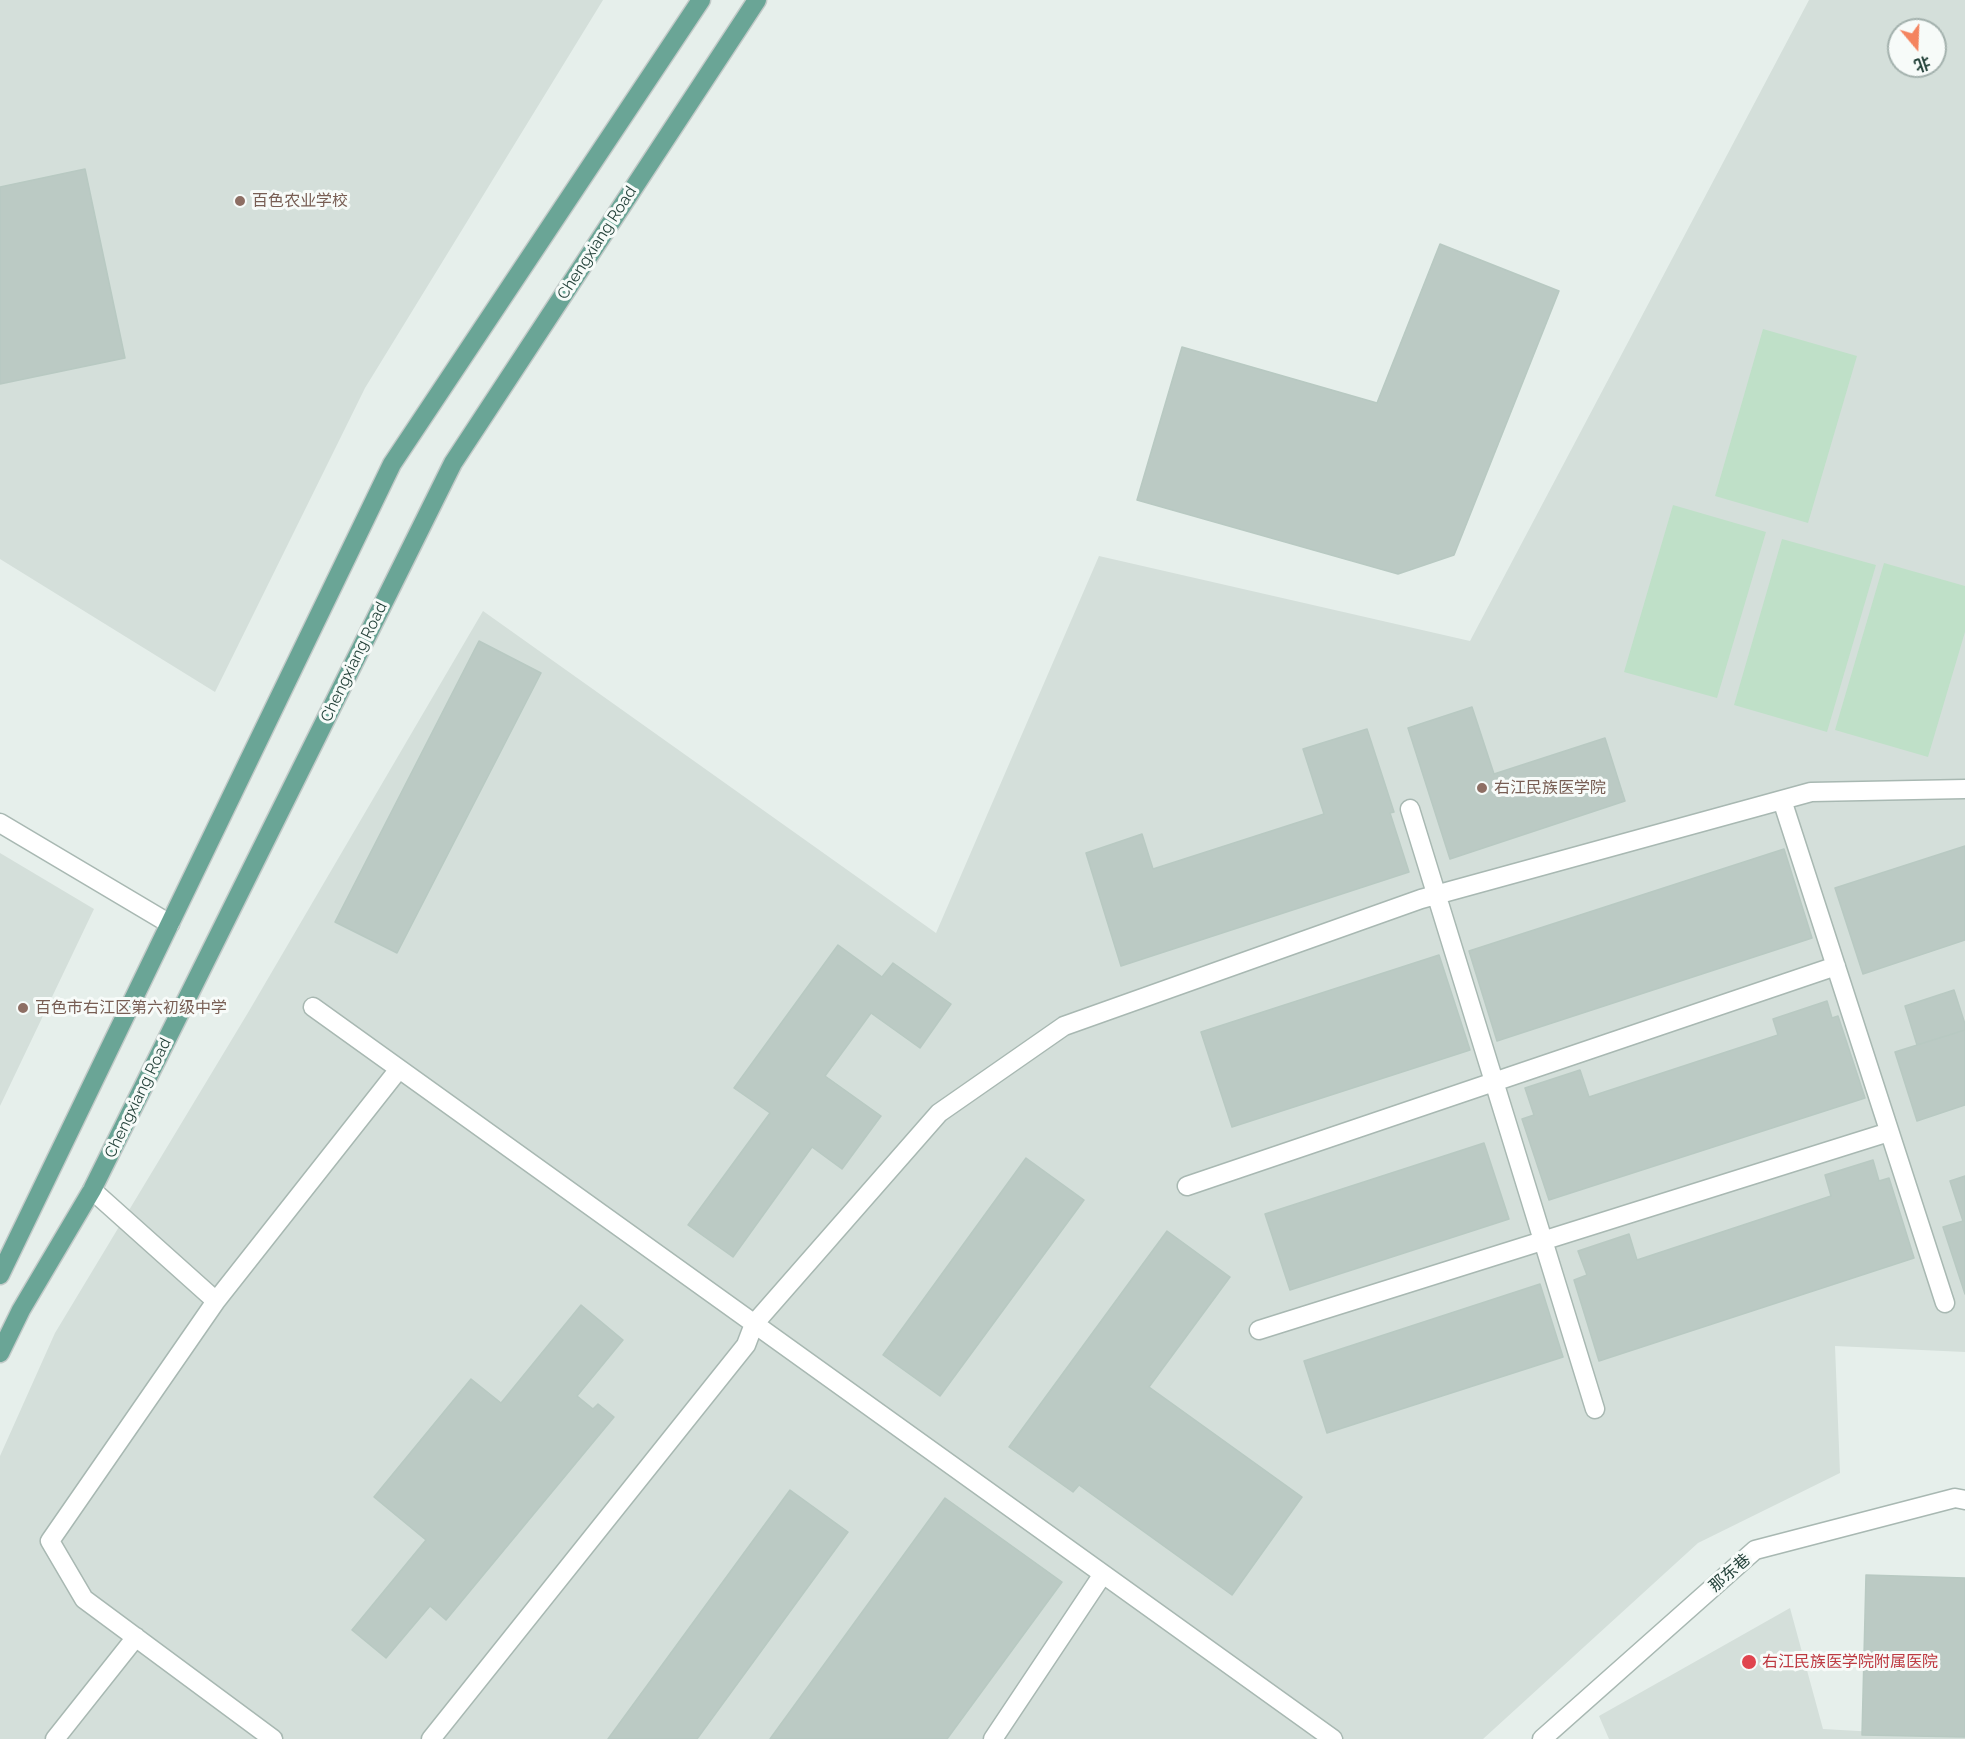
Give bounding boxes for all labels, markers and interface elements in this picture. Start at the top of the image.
north arrow [1887,18,1947,78]
text: 北 [1912,52,1933,75]
street label: Chengxiang Road [553,183,641,303]
place label: 百色农业学校 [252,191,348,211]
marker: 百色农业学校 [233,194,247,208]
street label: Chengxiang Road [317,599,391,725]
place label: 右江民族医学院 [1494,778,1606,798]
marker: 右江民族医学院 [1475,781,1489,795]
place label: 百色市右江区第六初级中学 [35,998,227,1018]
marker: 百色市右江区第六初级中学 [16,1001,30,1015]
street label: Chengxiang Road [101,1035,175,1161]
street label: 那东巷 [1706,1550,1754,1596]
place label: 右江民族医学院附属医院 [1762,1652,1938,1672]
marker: 右江民族医学院附属医院 [1740,1653,1758,1671]

